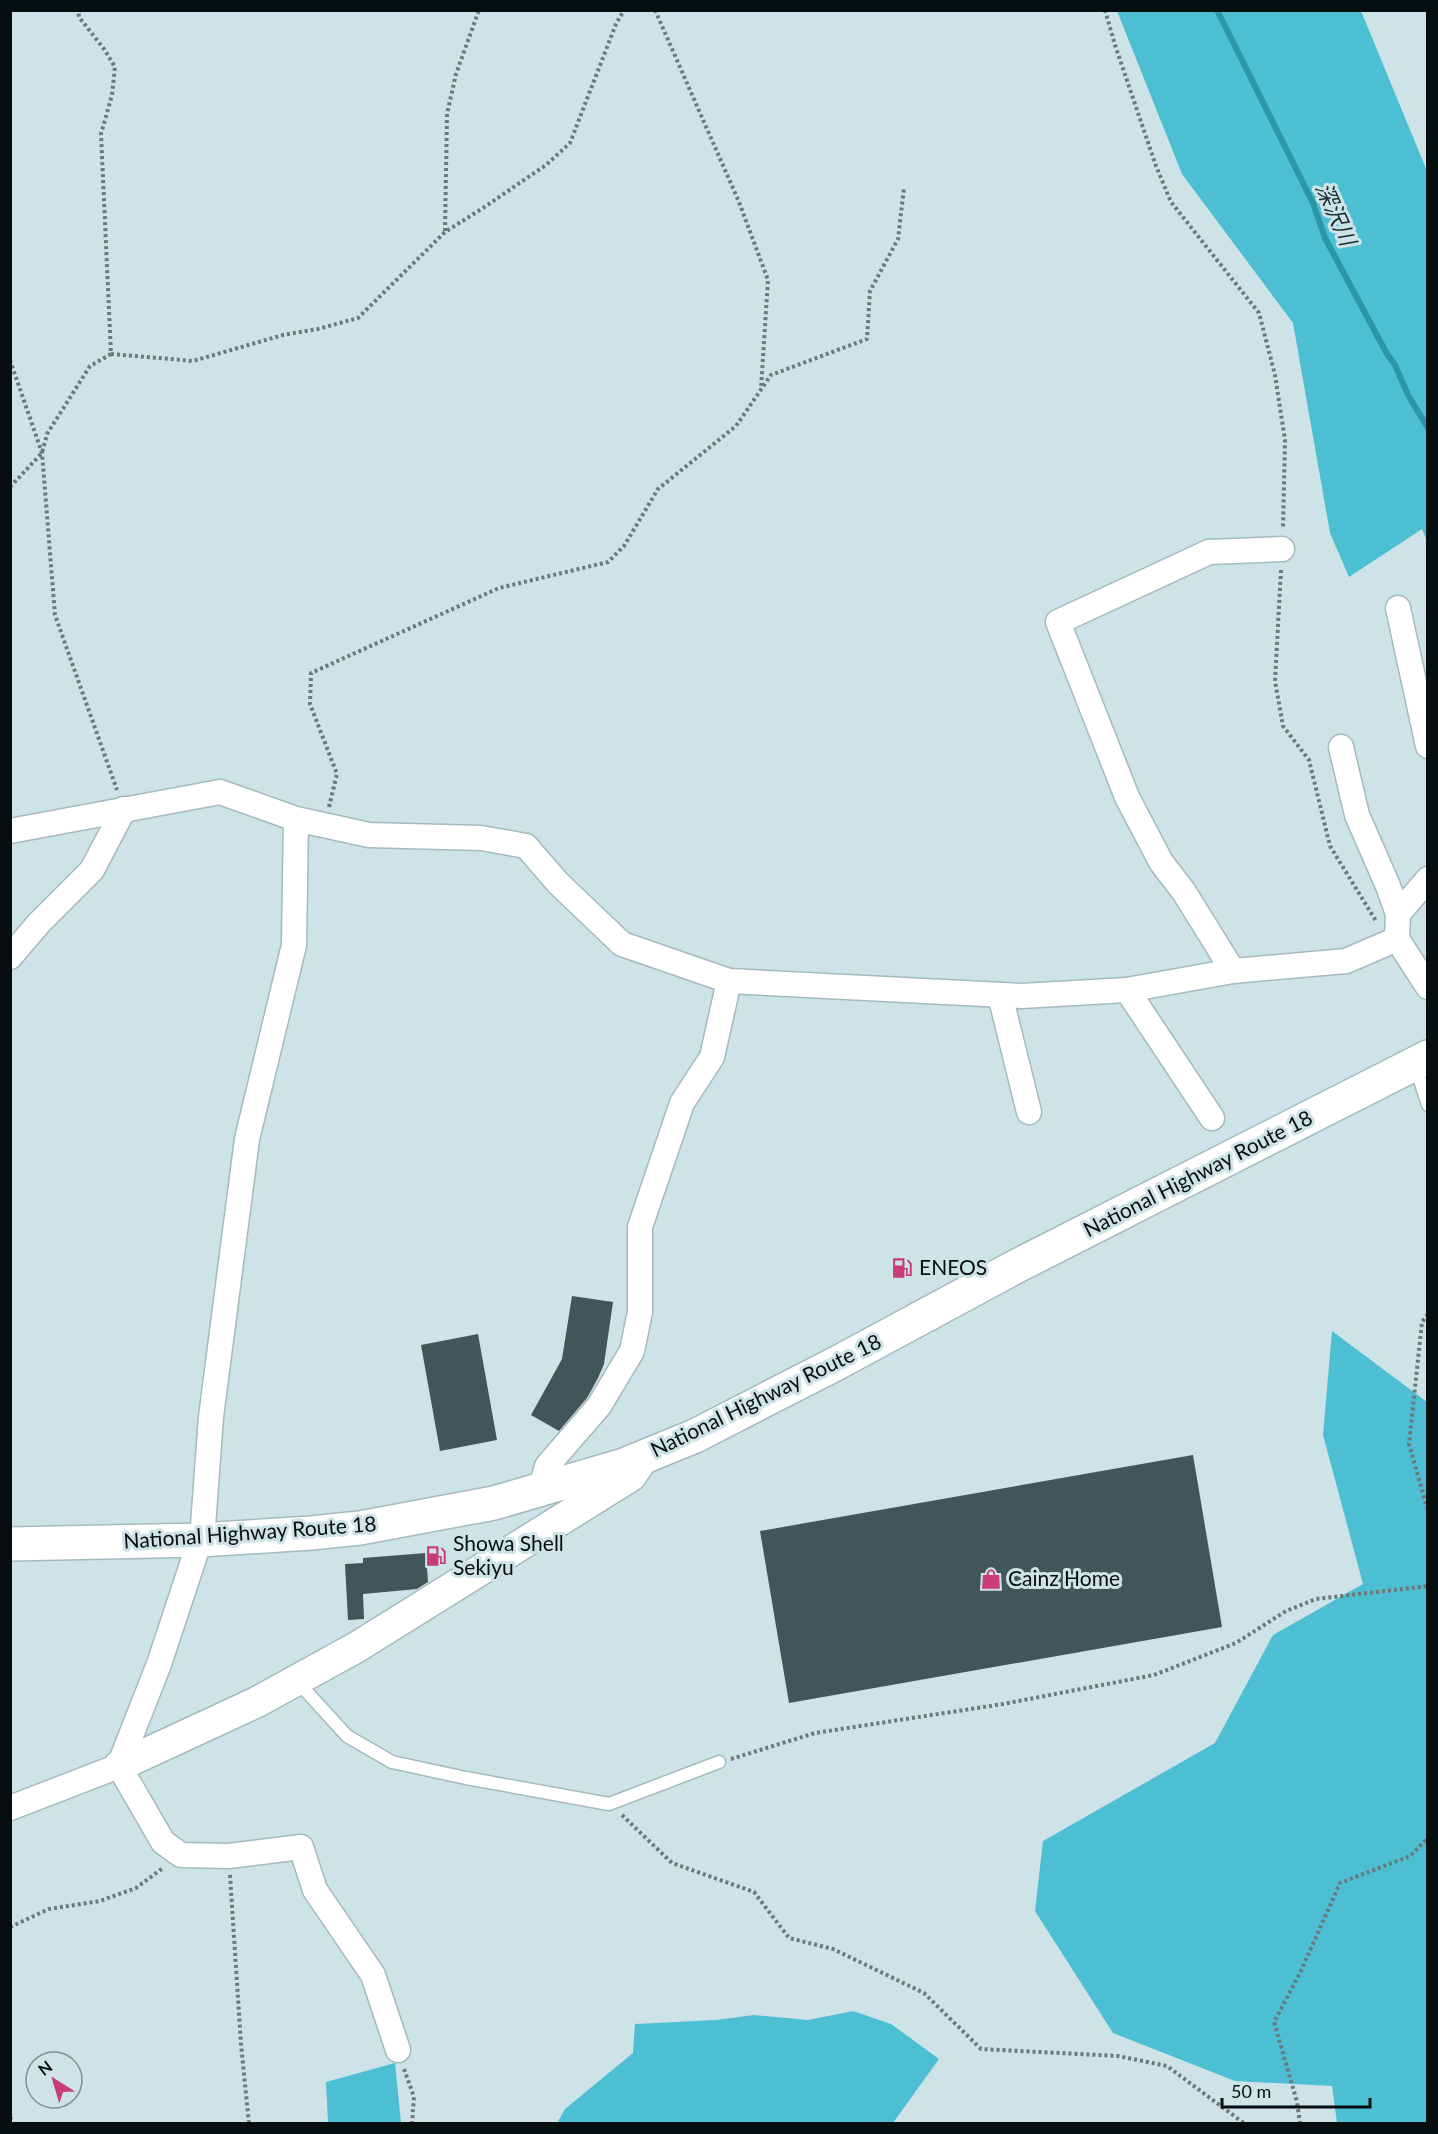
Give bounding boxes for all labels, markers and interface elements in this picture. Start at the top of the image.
water label: 深沢川 [1311,178,1363,251]
street label: National Highway Route 18 [1079,1104,1316,1241]
place label: ENEOS [919,1254,987,1279]
fuel station icon: ENEOS [890,1256,914,1280]
street label: National Highway Route 18 [646,1328,885,1461]
street label: National Highway Route 18 [123,1510,377,1553]
place label: Showa Shell Sekiyu [453,1530,564,1579]
fuel station icon: Showa Shell Sekiyu [424,1544,448,1568]
place label: Cainz Home [1008,1565,1120,1590]
shop icon: Cainz Home [979,1567,1003,1591]
north arrow [24,2050,84,2110]
text: N [34,2056,55,2079]
scale bar [1222,2071,1370,2109]
text: 50 m [1231,2080,1271,2102]

